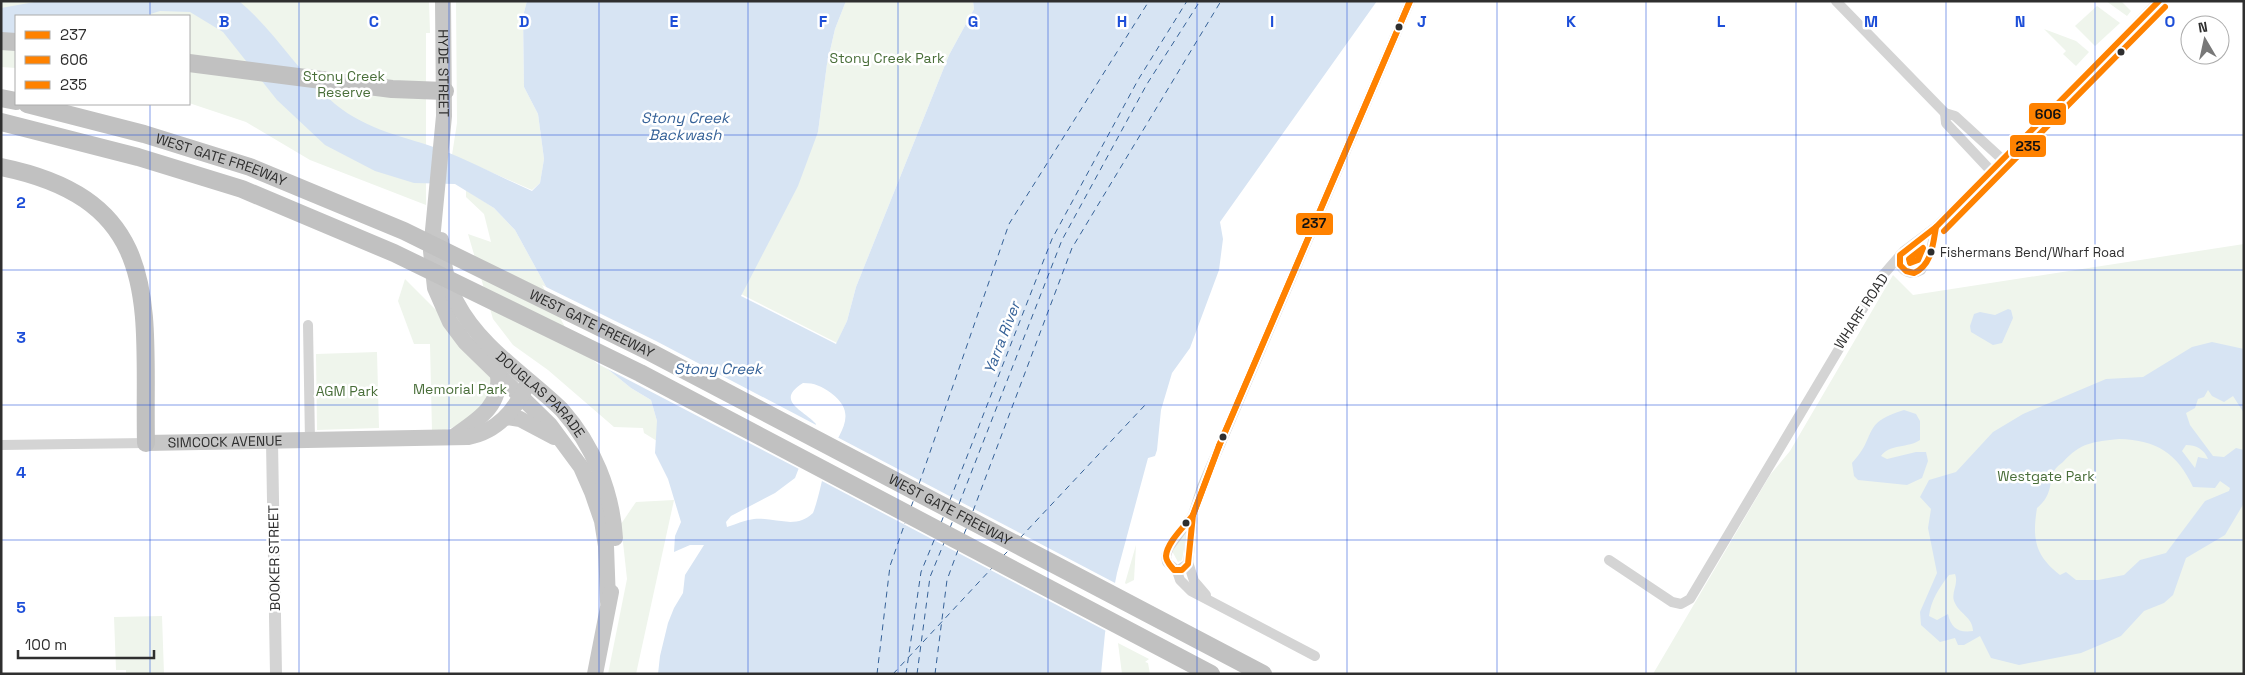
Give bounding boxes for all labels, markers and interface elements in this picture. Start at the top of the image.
text: B [219,11,229,32]
text: C [369,11,379,32]
text: D [519,11,529,32]
text: E [670,11,679,32]
text: F [819,11,828,32]
text: G [968,11,978,32]
text: H [1117,11,1127,32]
text: I [1270,11,1274,32]
text: J [1417,11,1427,32]
text: K [1566,11,1576,32]
text: L [1717,11,1726,32]
text: M [1864,11,1878,32]
text: N [2015,11,2025,32]
text: O [2165,11,2176,32]
legend [15,15,190,105]
north arrow [2180,15,2230,65]
text: N [2197,18,2209,37]
unlabelled marker [1394,22,1404,32]
text: 237 [60,25,87,44]
street label: HYDE STREET [434,29,453,117]
unlabelled marker [2116,47,2126,57]
park label: Stony Creek Park [830,49,945,67]
text: 606 [60,50,88,69]
park label: Stony Creek Reserve [303,67,386,101]
text: 235 [60,75,87,94]
line badge: 606 [2028,102,2067,126]
text: 606 [2035,105,2062,123]
water label: Stony Creek Backwash [641,108,731,144]
street label: WEST GATE FREEWAY [153,129,290,190]
line badge: 235 [2009,134,2047,158]
text: 235 [2015,137,2041,155]
text: 2 [16,192,26,213]
line badge: 237 [1295,212,1334,236]
text: 237 [1302,214,1327,232]
place label: Fishermans Bend/Wharf Road [1940,244,2125,261]
marker: Fishermans Bend/Wharf Road [1926,247,1936,257]
street label: WHARF ROAD [1830,270,1892,352]
street label: WEST GATE FREEWAY [527,285,658,362]
water label: Yarra River [979,298,1024,376]
text: 3 [16,327,26,348]
street label: DOUGLAS PARADE [492,347,589,441]
water label: Stony Creek [674,359,764,378]
park label: Memorial Park [413,380,507,398]
park label: AGM Park [316,382,379,400]
street label: SIMCOCK AVENUE [168,431,283,452]
unlabelled marker [1218,432,1228,442]
text: 4 [16,462,26,483]
park label: Westgate Park [1997,467,2095,485]
street label: WEST GATE FREEWAY [886,470,1016,550]
street label: BOOKER STREET [264,505,284,611]
unlabelled marker [1181,518,1191,528]
text: 5 [16,597,26,618]
scale bar [18,628,154,660]
text: 100 m [25,635,67,654]

